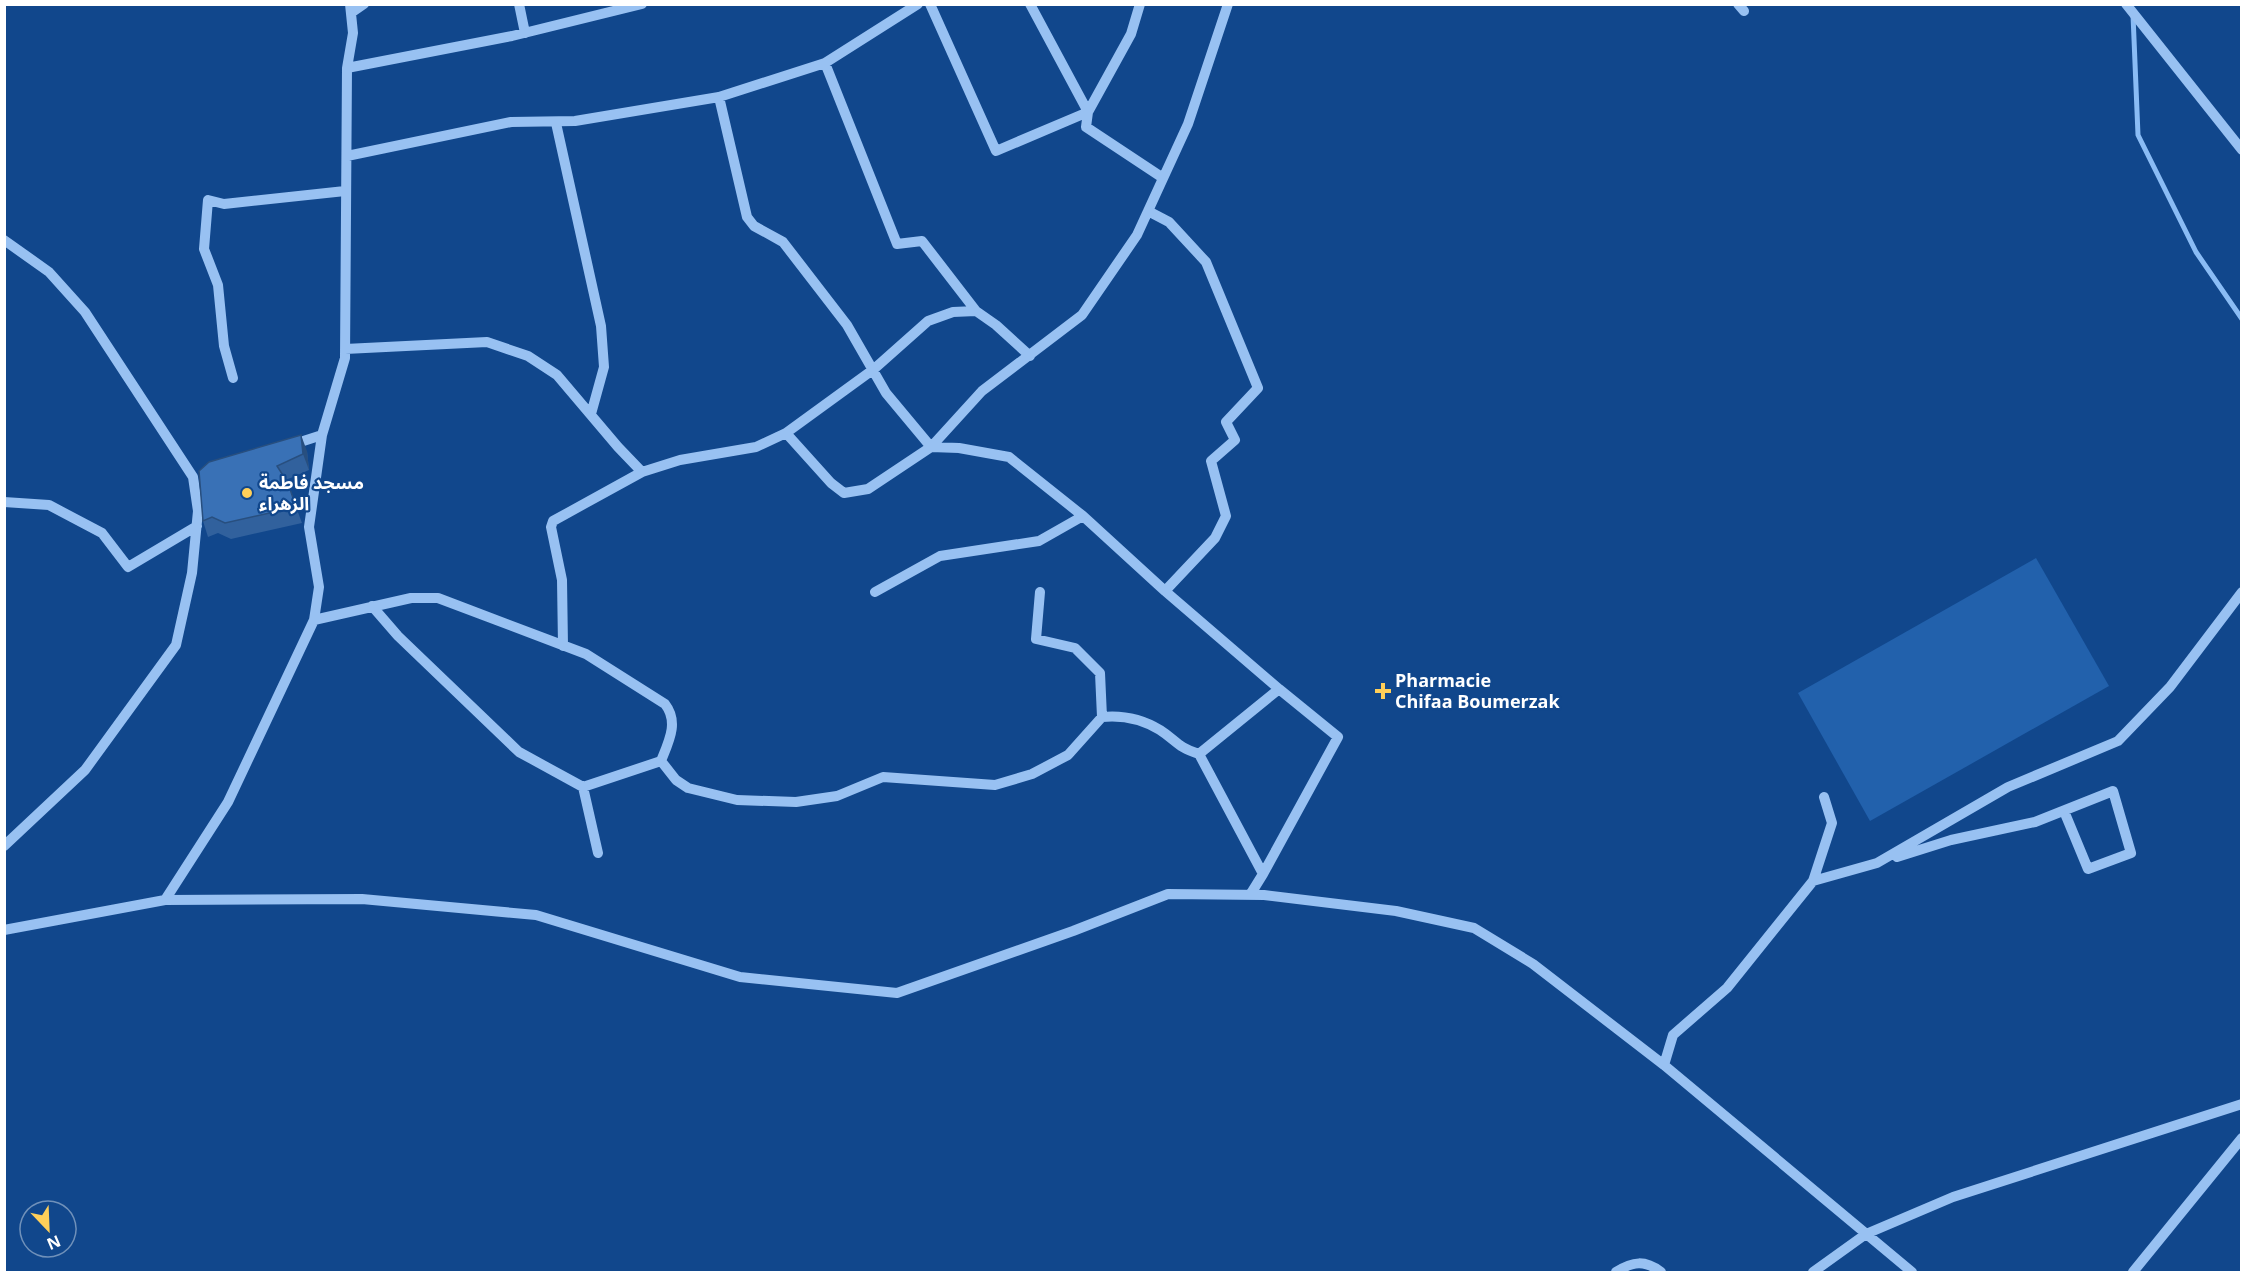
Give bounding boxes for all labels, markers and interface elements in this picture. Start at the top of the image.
place label: مسجد فاطمة الزهراء [259,470,364,515]
marker: مسجد فاطمة الزهراء [240,486,254,500]
place label: Pharmacie Chifaa Boumerzak [1395,668,1560,713]
marker: Pharmacie Chifaa Boumerzak [1376,684,1390,698]
north arrow [18,1199,78,1259]
text: N [44,1230,64,1255]

